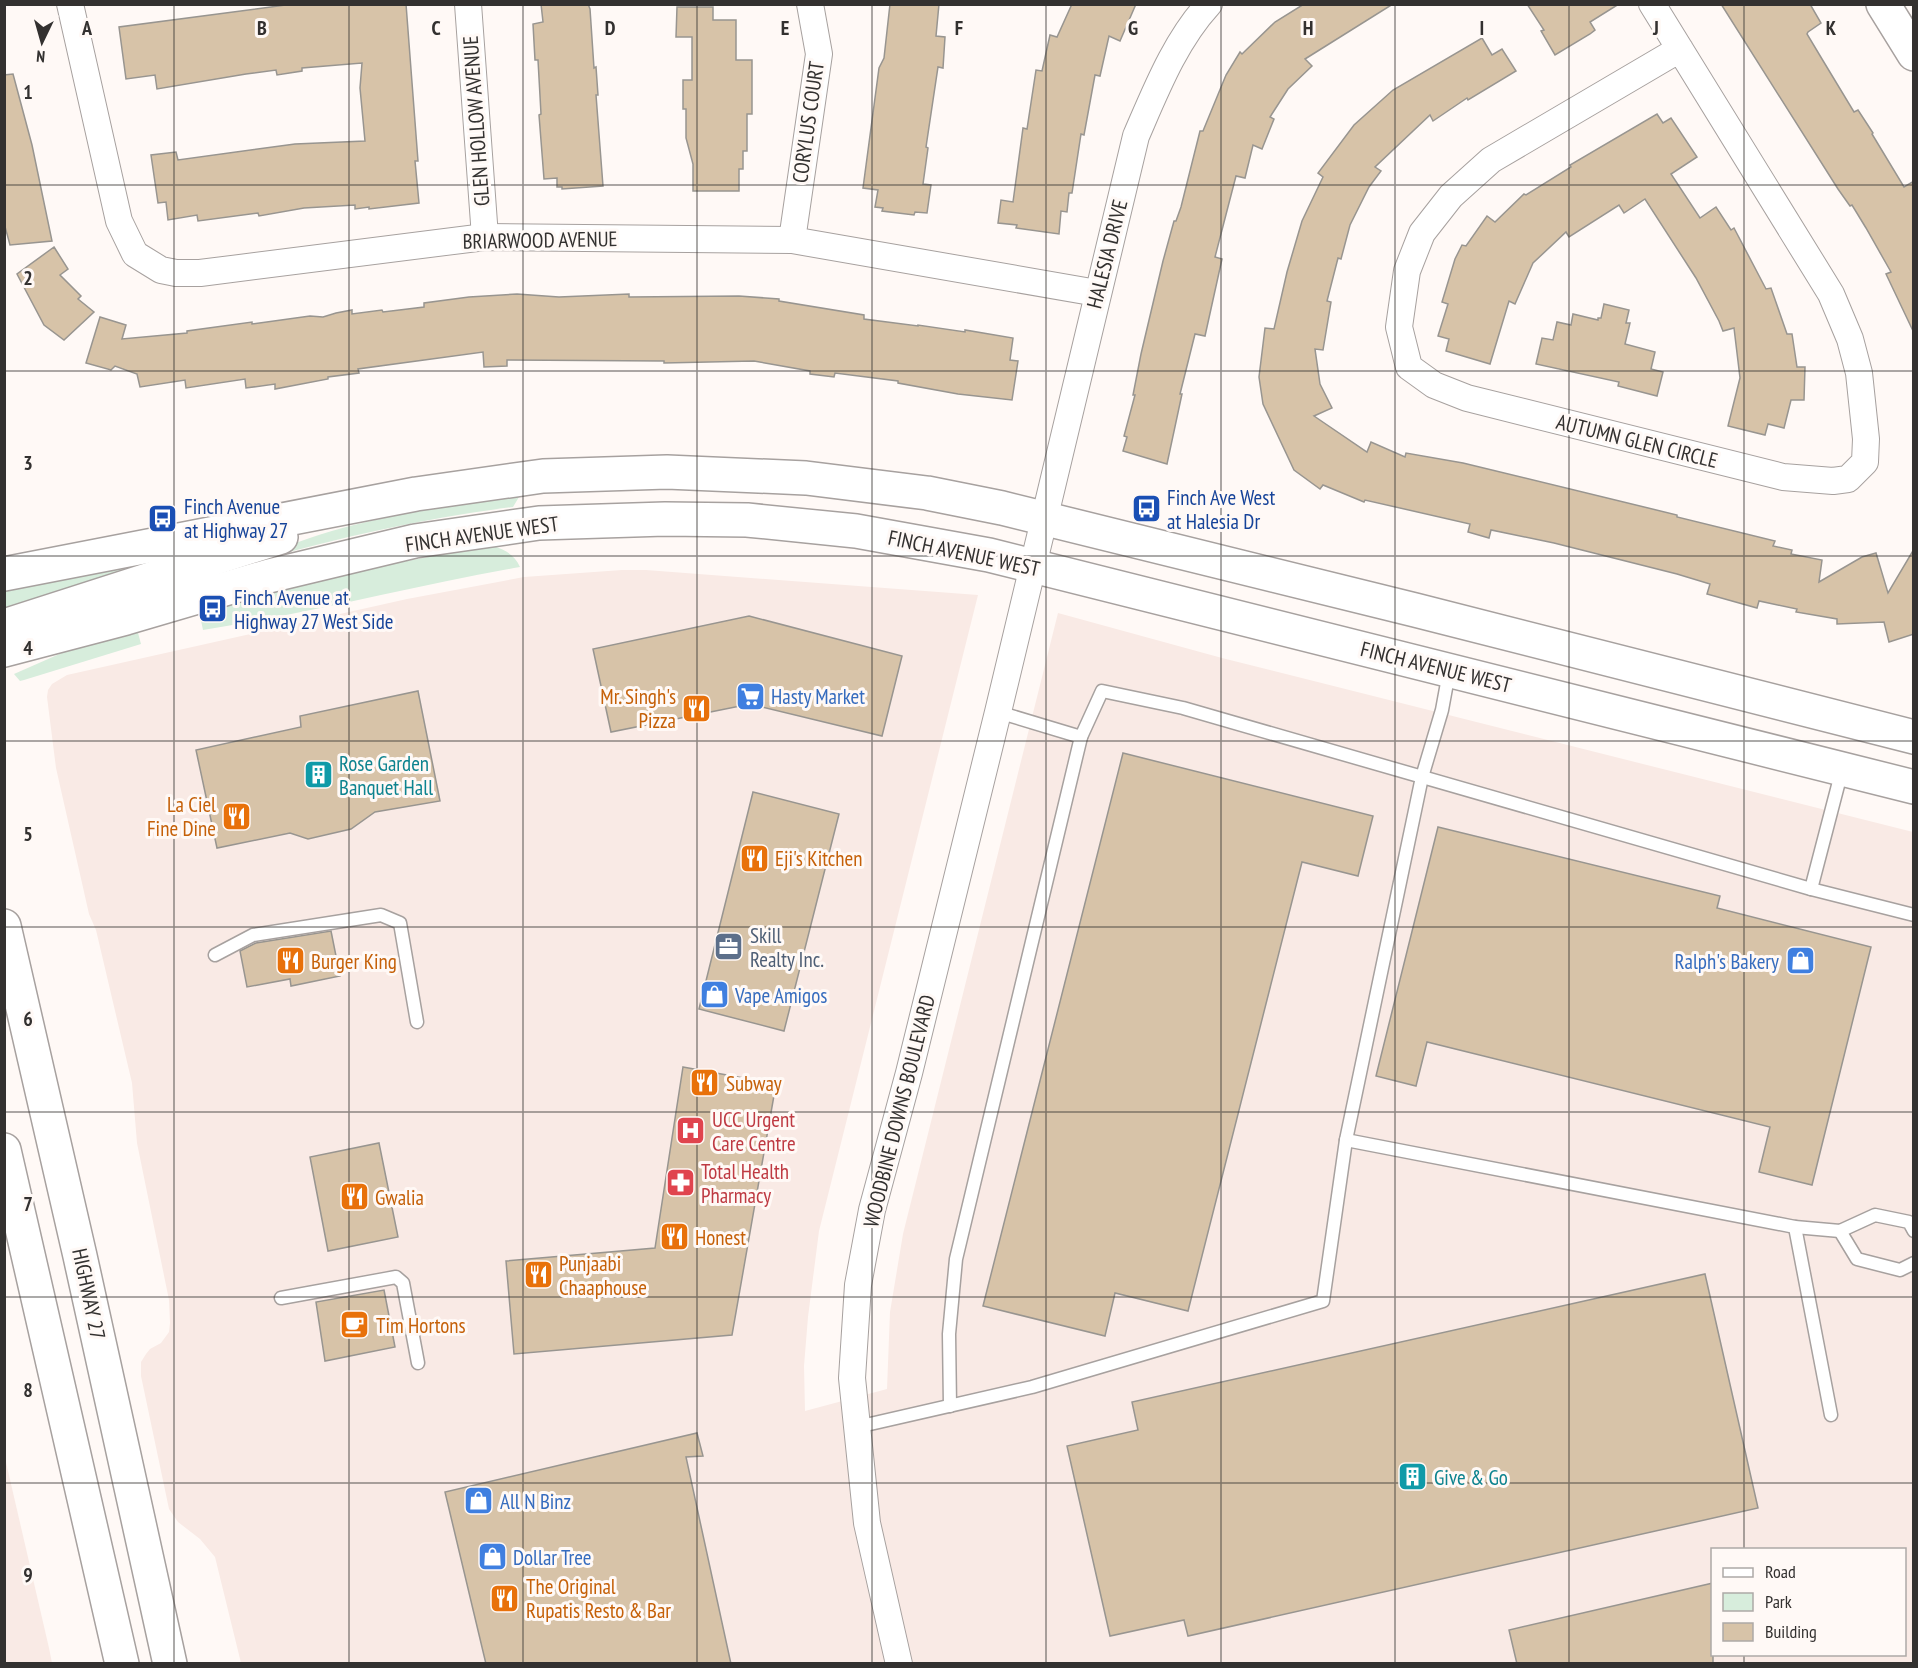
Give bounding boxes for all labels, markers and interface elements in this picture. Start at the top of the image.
north arrow [12,12,72,72]
text: A [81,15,93,41]
text: B [257,15,267,41]
text: C [431,15,441,41]
text: D [605,15,616,41]
text: E [781,15,789,41]
text: F [955,15,963,41]
text: G [1128,15,1138,41]
text: H [1303,15,1313,41]
text: I [1480,15,1484,41]
text: J [1652,15,1659,41]
text: K [1826,15,1837,41]
street label: GLEN HOLLOW AVENUE [457,35,495,207]
text: N [36,47,46,67]
street label: CORYLUS COURT [786,59,830,185]
text: 1 [23,79,33,105]
street label: HALESIA DRIVE [1080,197,1134,311]
street label: BRIARWOOD AVENUE [462,225,618,255]
text: 2 [23,265,33,291]
street label: AUTUMN GLEN CIRCLE [1553,408,1721,474]
text: 3 [23,450,33,476]
place label: Finch Ave West at Halesia Dr [1167,484,1275,535]
place label: Finch Avenue at Highway 27 [184,493,288,544]
bus stop icon: Finch Ave West at Halesia Dr [1130,493,1162,525]
bus stop icon: Finch Avenue at Highway 27 [147,502,179,534]
street label: FINCH AVENUE WEST [404,510,561,558]
street label: FINCH AVENUE WEST [886,524,1043,582]
place label: Finch Avenue at Highway 27 West Side [234,584,393,635]
bus stop icon: Finch Avenue at Highway 27 West Side [197,593,229,625]
text: 4 [23,635,33,661]
street label: FINCH AVENUE WEST [1358,635,1515,699]
supermarket icon: Hasty Market [734,680,766,712]
place label: Mr. Singh's Pizza [600,683,676,734]
place label: Hasty Market [771,683,865,710]
restaurant icon: Mr. Singh's Pizza [681,692,713,724]
place label: Rose Garden Banquet Hall [339,750,433,801]
building icon: Rose Garden Banquet Hall [302,759,334,791]
place label: La Ciel Fine Dine [147,791,216,842]
restaurant icon: La Ciel Fine Dine [221,800,253,832]
text: 5 [23,821,33,847]
restaurant icon: Eji's Kitchen [738,842,770,874]
place label: Eji's Kitchen [775,845,862,872]
place label: Skill Realty Inc. [750,922,824,973]
office icon: Skill Realty Inc. [713,931,745,963]
restaurant icon: Burger King [274,945,306,977]
shop icon: Ralph's Bakery [1784,945,1816,977]
place label: Burger King [311,948,397,975]
place label: Ralph's Bakery [1674,948,1779,975]
shop icon: Vape Amigos [698,979,730,1011]
place label: Vape Amigos [734,982,827,1009]
street label: WOODBINE DOWNS BOULEVARD [857,992,941,1230]
text: 6 [23,1006,33,1032]
restaurant icon: Subway [689,1067,721,1099]
place label: Subway [726,1070,782,1097]
place label: UCC Urgent Care Centre [712,1106,796,1157]
hospital icon: UCC Urgent Care Centre [675,1115,707,1147]
place label: Total Health Pharmacy [701,1158,789,1209]
pharmacy icon: Total Health Pharmacy [664,1167,696,1199]
restaurant icon: Gwalia [338,1181,370,1213]
place label: Gwalia [375,1184,424,1211]
text: 7 [23,1191,33,1217]
restaurant icon: Honest [658,1221,690,1253]
place label: Honest [695,1224,746,1251]
street label: HIGHWAY 27 [66,1246,112,1342]
place label: Punjaabi Chaaphouse [559,1250,647,1301]
restaurant icon: Punjaabi Chaaphouse [522,1259,554,1291]
cafe icon: Tim Hortons [339,1309,371,1341]
place label: Tim Hortons [376,1312,466,1339]
text: 8 [23,1377,33,1403]
building icon: Give & Go [1397,1461,1429,1493]
place label: Give & Go [1434,1464,1508,1491]
shop icon: All N Binz [463,1485,495,1517]
place label: All N Binz [500,1488,571,1515]
shop icon: Dollar Tree [476,1541,508,1573]
place label: Dollar Tree [513,1544,591,1571]
legend [1711,1548,1906,1656]
text: Road [1765,1560,1796,1583]
text: 9 [23,1562,33,1588]
place label: The Original Rupatis Resto & Bar [526,1573,671,1624]
restaurant icon: The Original Rupatis Resto & Bar [489,1582,521,1614]
text: Park [1765,1590,1792,1613]
text: Building [1765,1620,1817,1643]

